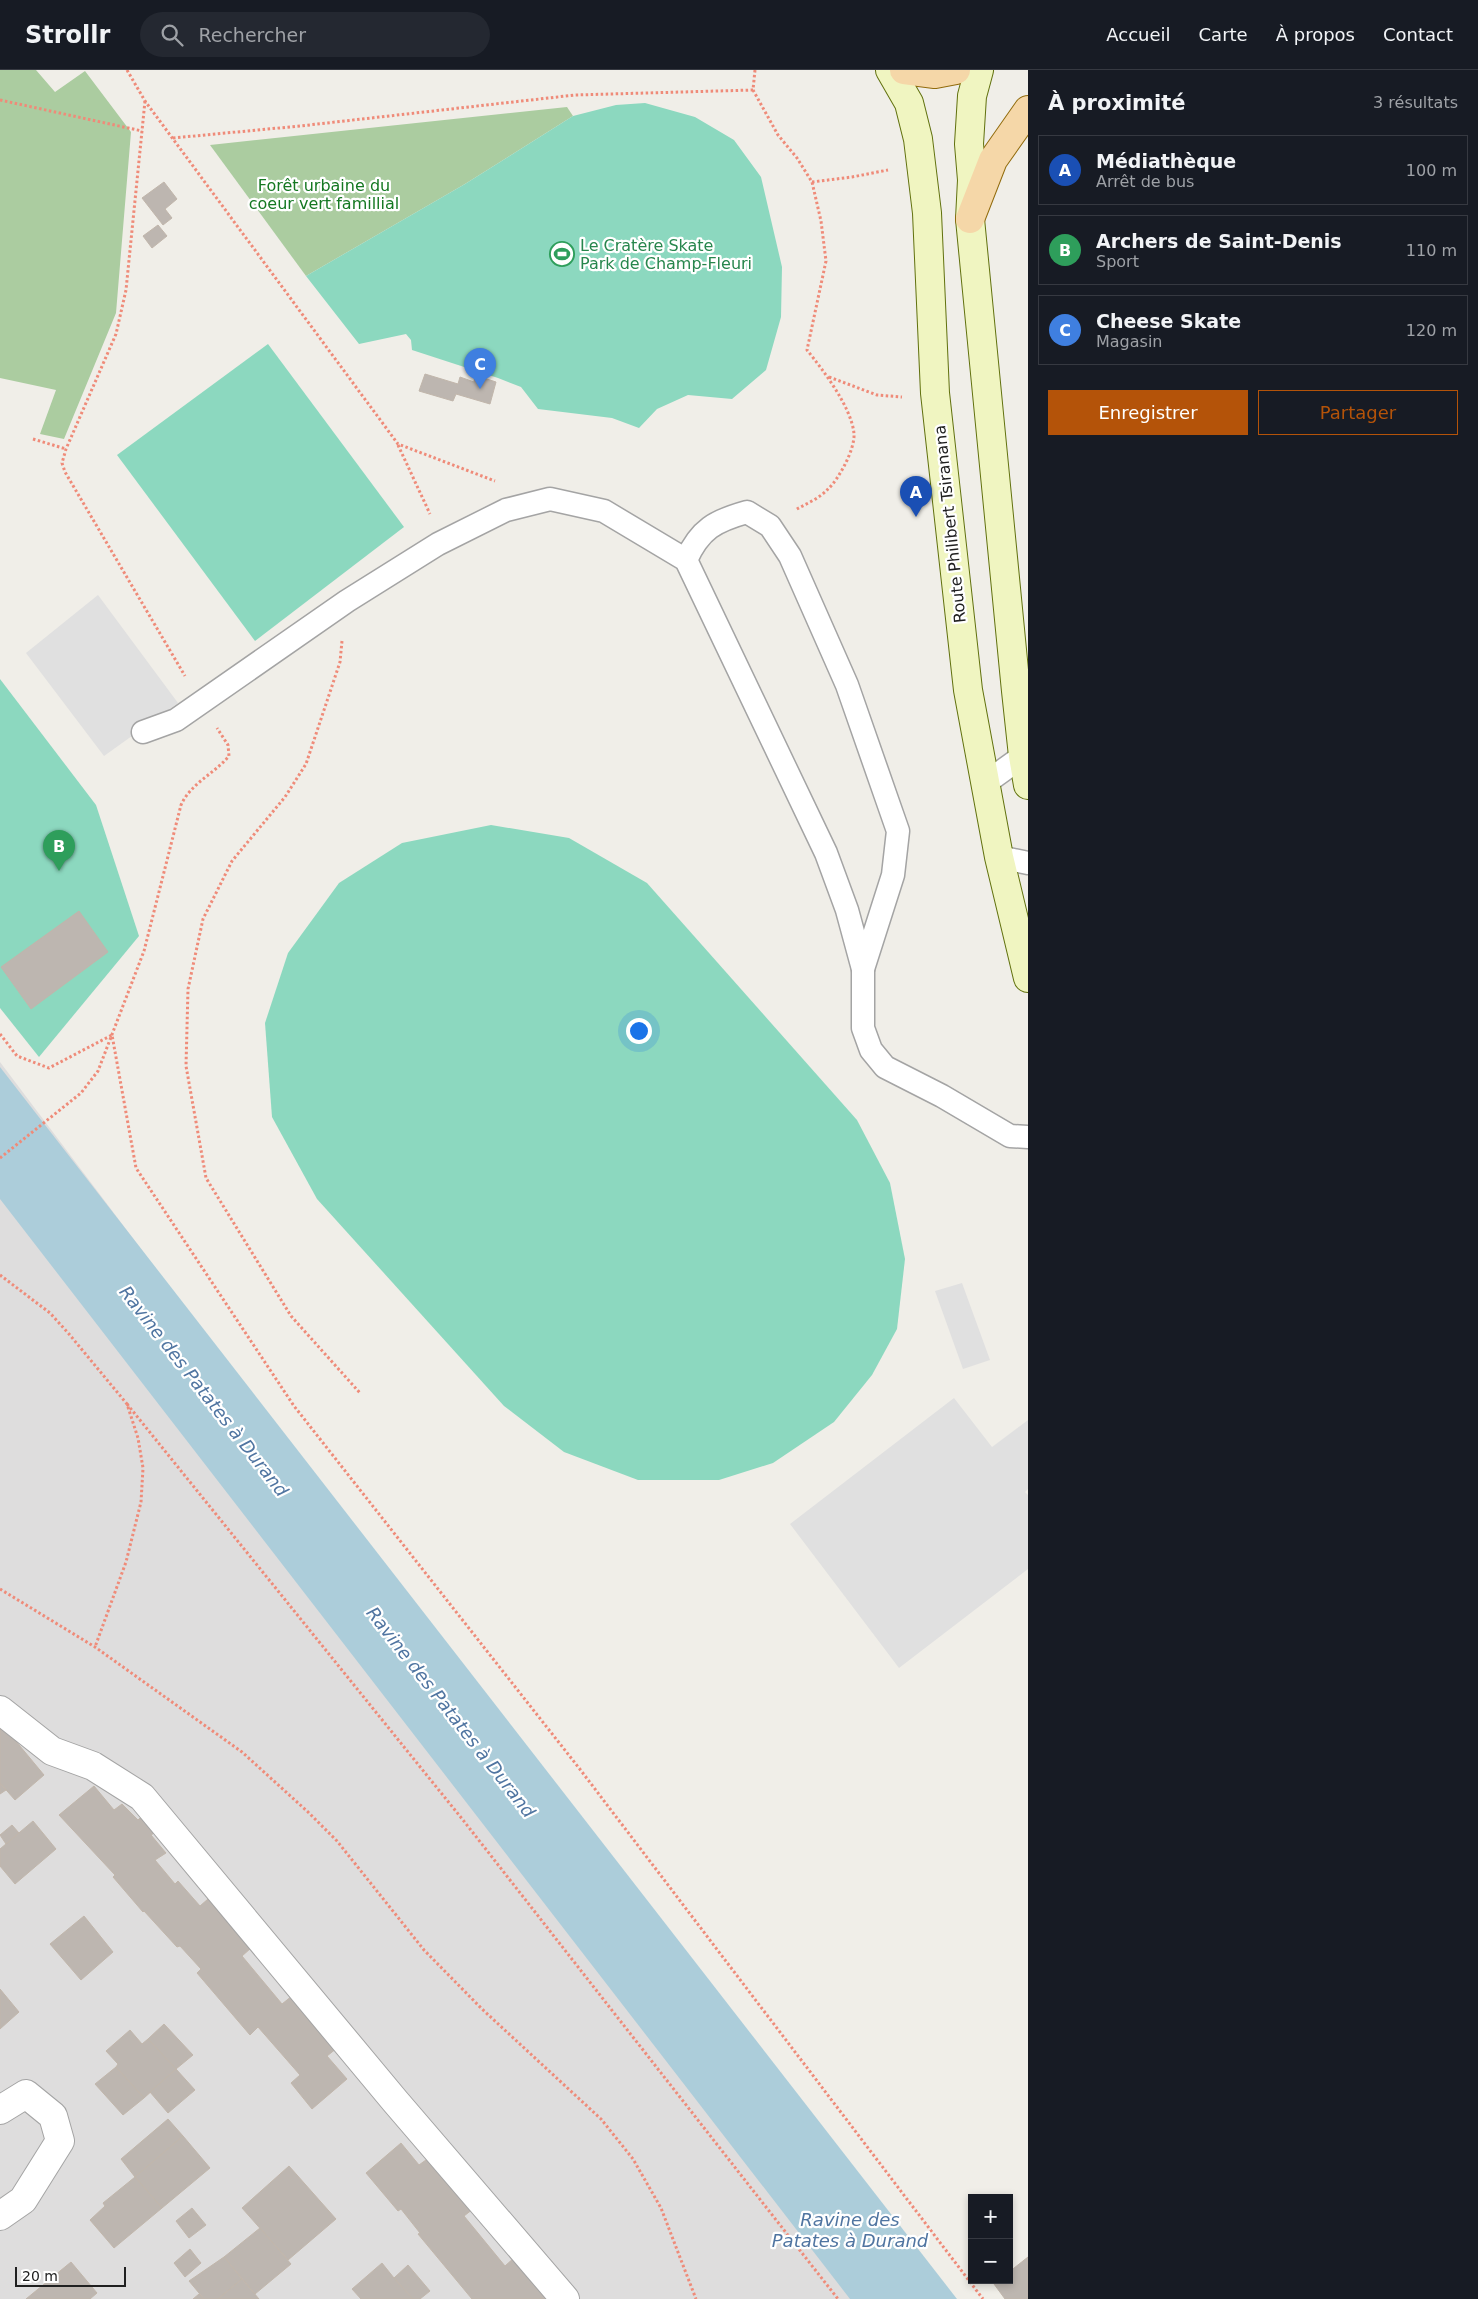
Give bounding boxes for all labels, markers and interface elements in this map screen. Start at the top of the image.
search box [140,12,490,57]
text: Strollr [25,21,110,49]
icon: search [158,21,186,49]
text: Rechercher [198,24,306,46]
text: Accueil [1106,24,1171,45]
text: Carte [1199,24,1248,45]
text: À propos [1276,24,1355,45]
text: Contact [1383,24,1453,45]
text: À proximité [1048,91,1185,115]
text: 3 résultats [1373,93,1458,112]
text: Médiathèque [1096,150,1236,172]
text: A [1059,161,1071,180]
text: 100 m [1406,161,1457,180]
text: Arrêt de bus [1096,172,1194,191]
park label: Forêt urbaine du coeur vert famillial [249,176,399,213]
text: Archers de Saint-Denis [1096,230,1342,252]
place label: Le Cratère Skate Park de Champ-Fleuri [580,236,752,273]
sports icon: Le Cratère Skate Park de Champ-Fleuri [549,241,575,267]
text: B [1059,241,1071,260]
text: 110 m [1406,241,1457,260]
text: Sport [1096,252,1139,271]
text: Cheese Skate [1096,310,1241,332]
text: C [1059,321,1071,340]
text: 120 m [1406,321,1457,340]
text: Magasin [1096,332,1163,351]
pin: C [464,348,496,389]
button: Enregistrer [1048,390,1248,435]
button: Partager [1258,390,1458,435]
street label: Route Philibert Tsiranana [930,424,970,624]
pin: A [900,476,932,517]
pin: B [43,830,75,871]
your location [626,1018,652,1044]
water label: Ravine des Patates à Durand [115,1282,293,1501]
water label: Ravine des Patates à Durand [362,1603,540,1822]
map controls [968,2194,1013,2284]
button: + [968,2194,1013,2239]
water label: Ravine des Patates à Durand [772,2209,929,2251]
button: − [968,2239,1013,2284]
scale bar [15,2264,126,2287]
text: 20 m [22,2268,58,2284]

